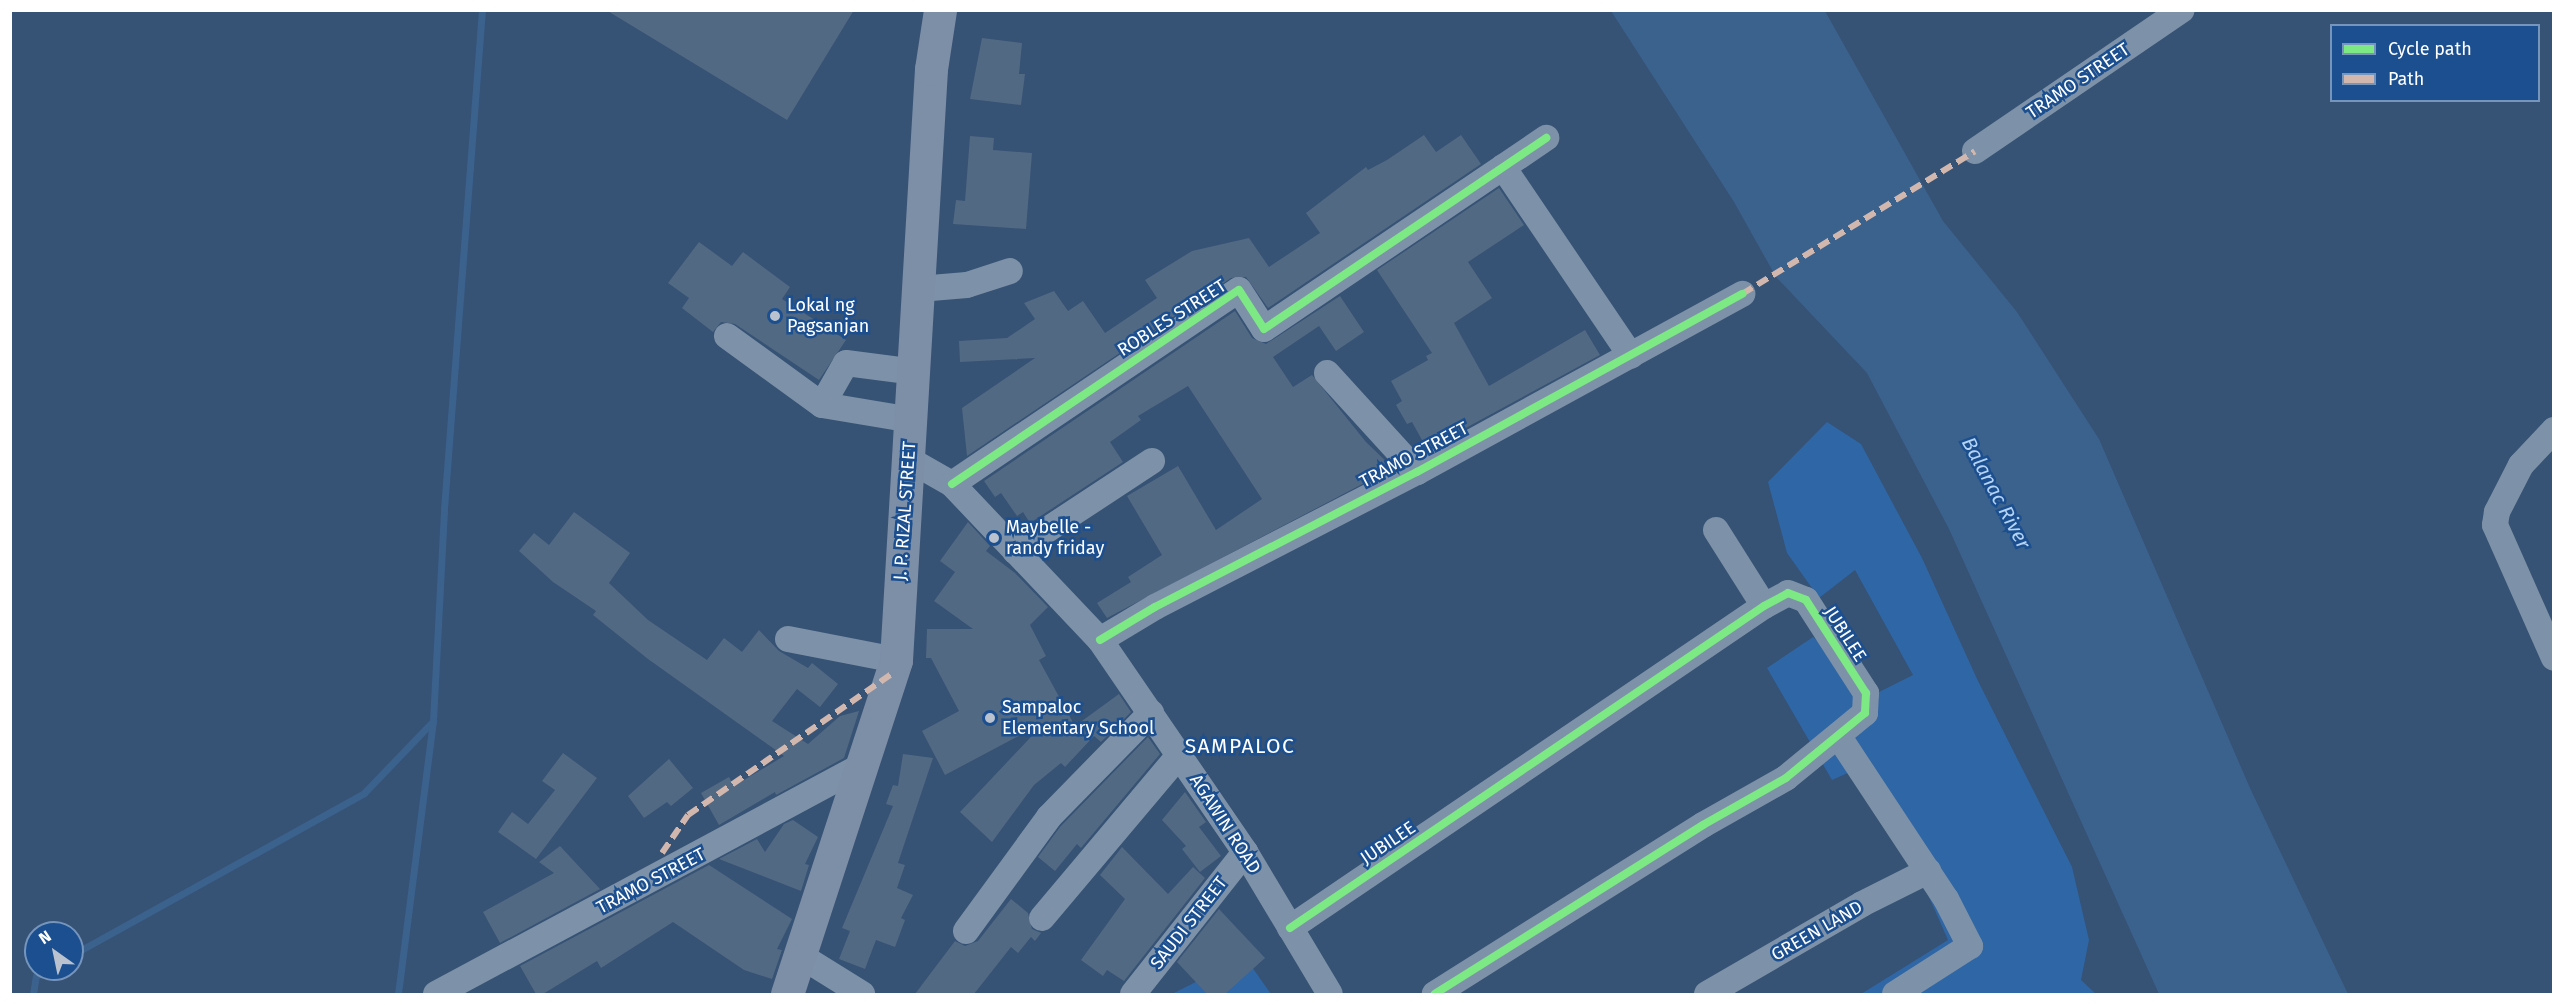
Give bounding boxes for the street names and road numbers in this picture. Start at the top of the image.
street label: TRAMO STREET [2022,39,2134,123]
street label: ROBLES STREET [1114,275,1230,361]
street label: TRAMO STREET [1356,417,1472,493]
street label: J. P. RIZAL STREET [889,441,921,581]
street label: JUBILEE [1819,602,1871,666]
street label: AGAWIN ROAD [1185,770,1265,878]
street label: JUBILEE [1356,817,1420,869]
street label: TRAMO STREET [593,843,709,919]
street label: SAUDI STREET [1146,872,1232,974]
street label: GREEN LAND [1768,896,1866,966]

